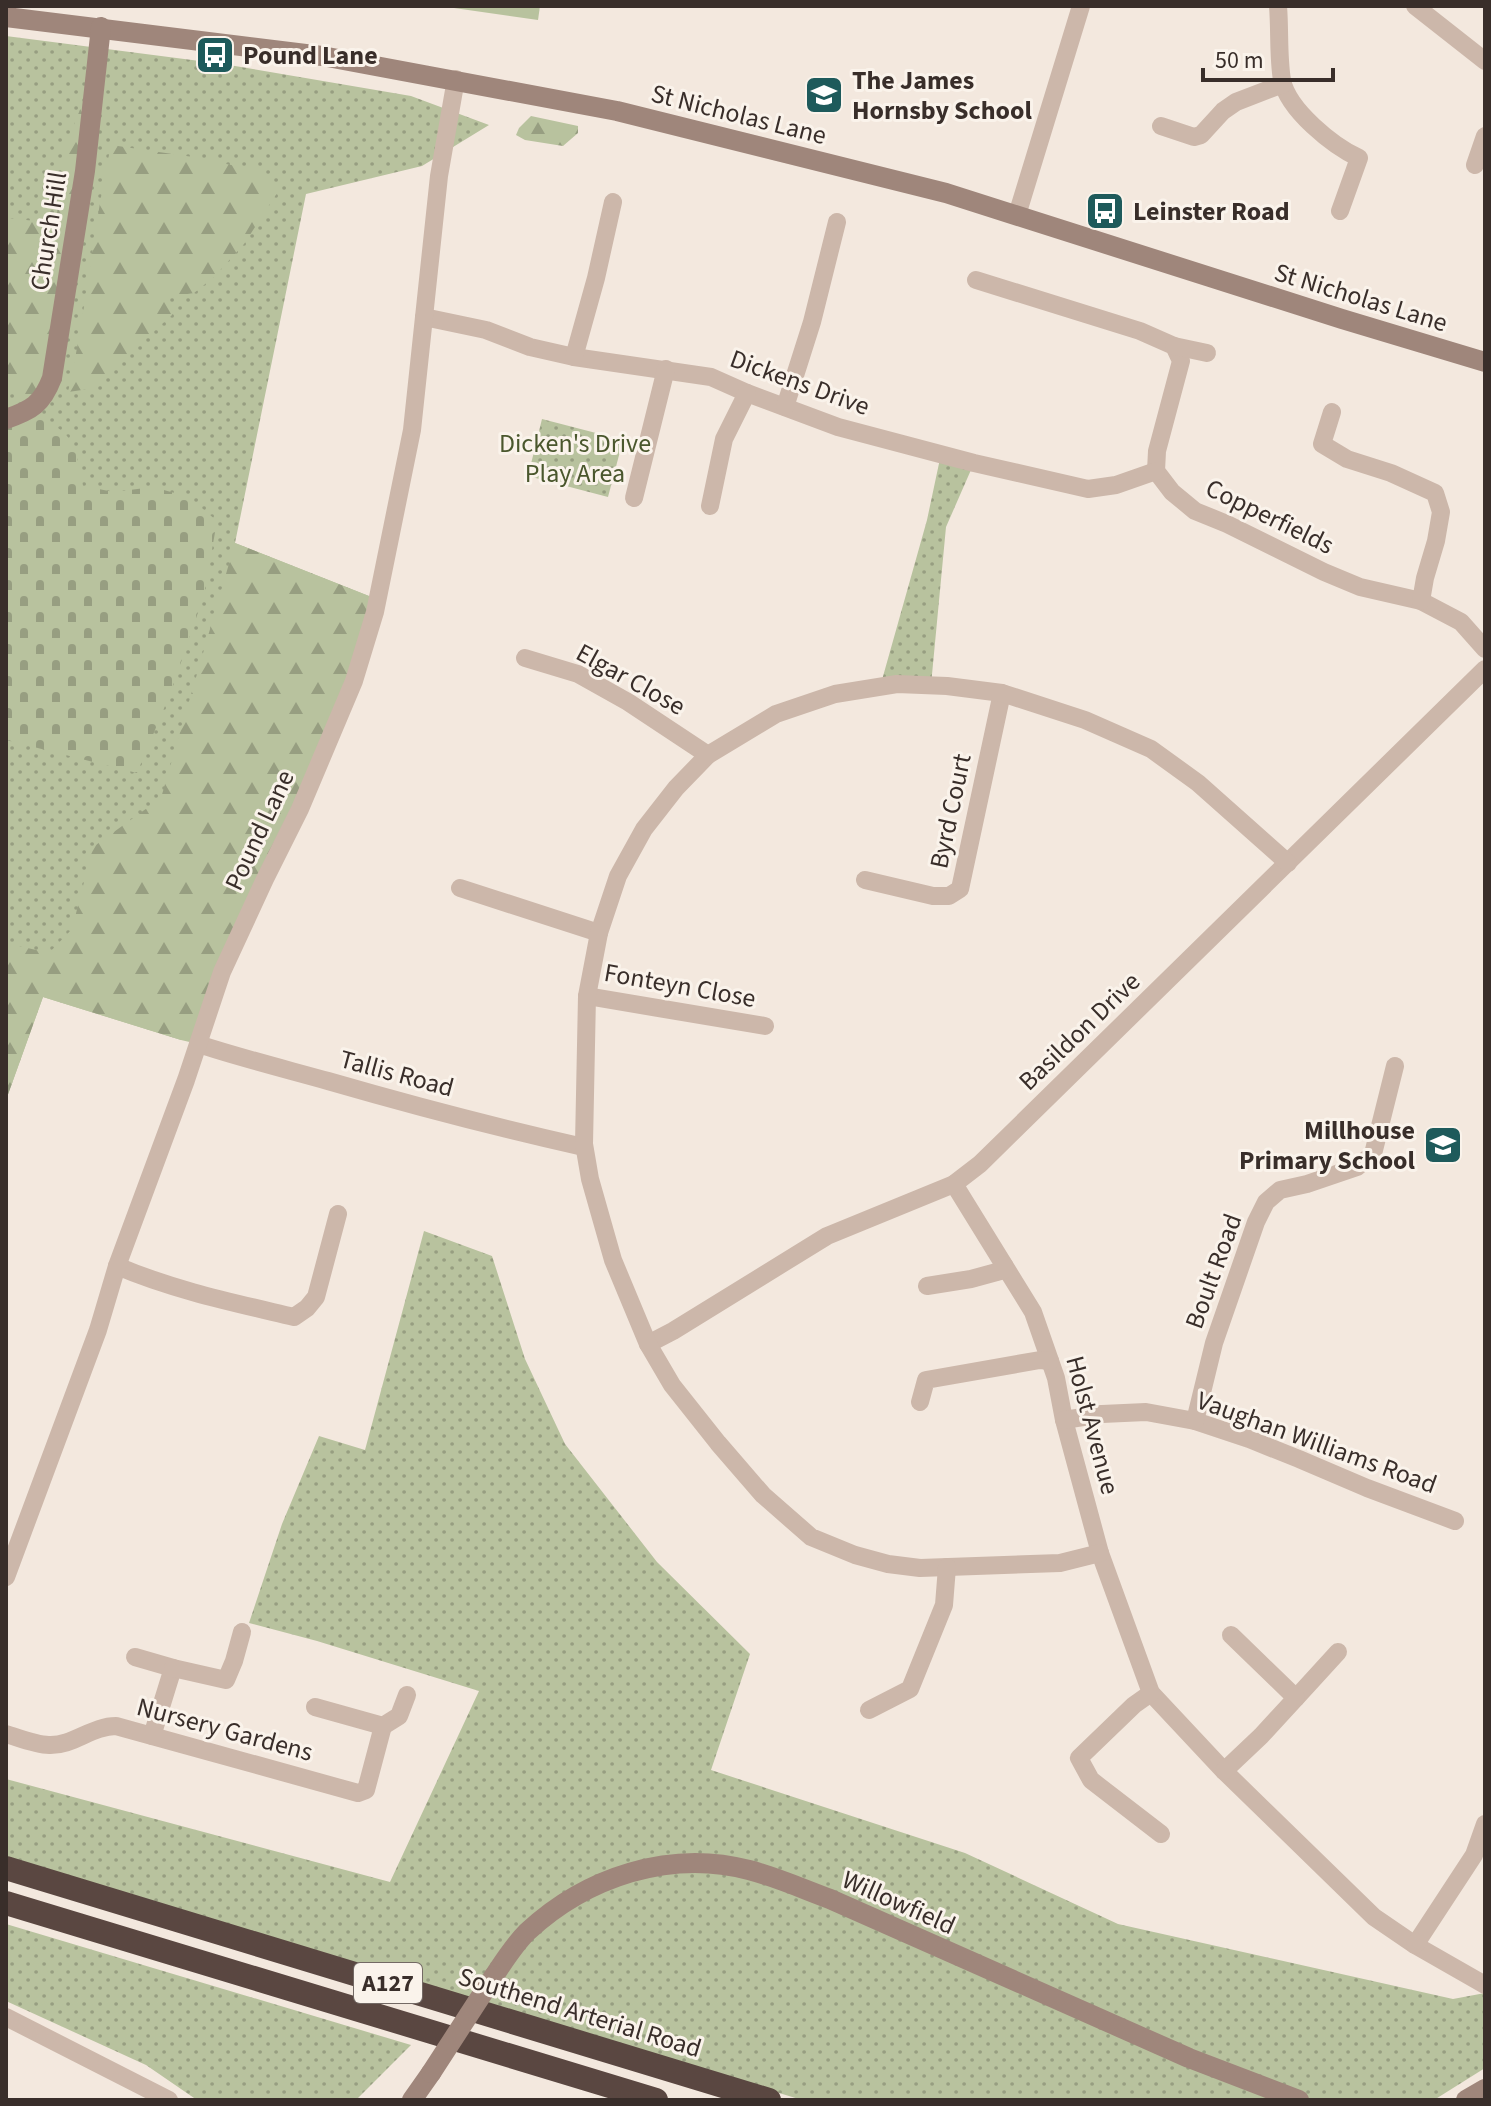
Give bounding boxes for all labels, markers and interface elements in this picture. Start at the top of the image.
scale bar [1203,32,1333,82]
bus stop icon: Pound Lane [194,34,236,76]
place label: Pound Lane [243,37,378,74]
text: 50 m [1215,43,1264,78]
place label: The James Hornsby School [852,62,1032,129]
school or university icon: The James Hornsby School [803,74,845,116]
street label: St Nicholas Lane [647,75,830,154]
street label: Church Hill [21,169,76,293]
bus stop icon: Leinster Road [1084,190,1126,232]
place label: Leinster Road [1133,193,1290,230]
street label: St Nicholas Lane [1270,254,1452,341]
street label: Dickens Drive [725,340,875,425]
park label: Dicken's Drive Play Area [499,425,651,492]
street label: Copperfields [1199,469,1340,563]
street label: Elgar Close [569,634,692,725]
street label: Byrd Court [920,750,981,872]
street label: Pound Lane [215,764,303,897]
street label: Fonteyn Close [601,954,759,1017]
street label: Basildon Drive [1010,964,1149,1099]
street label: Tallis Road [336,1041,458,1106]
place label: Millhouse Primary School [1239,1112,1416,1179]
school or university icon: Millhouse Primary School [1422,1124,1464,1166]
street label: Boult Road [1176,1208,1251,1334]
street label: Holst Avenue [1056,1352,1129,1499]
street label: Vaughan Williams Road [1192,1382,1442,1503]
street label: Nursery Gardens [133,1688,317,1771]
street label: Willowfield [836,1861,961,1944]
street label: Southend Arterial Road [454,1958,706,2067]
road number: A127 [354,1963,422,2003]

